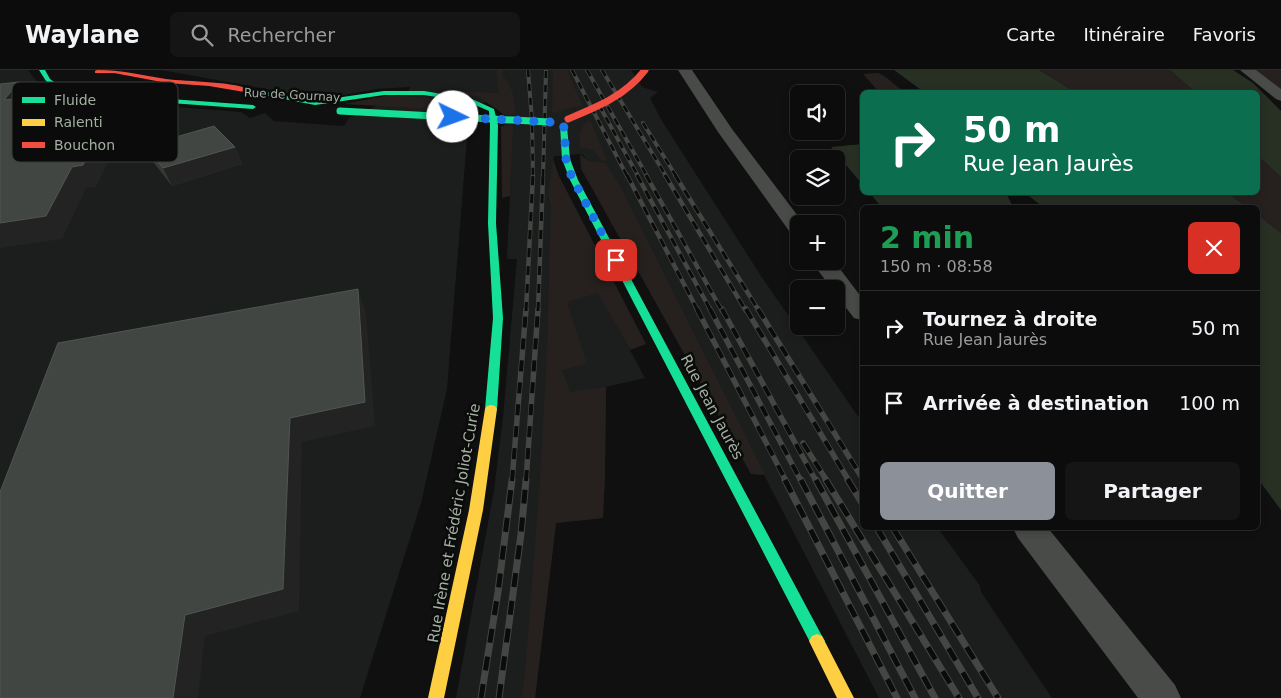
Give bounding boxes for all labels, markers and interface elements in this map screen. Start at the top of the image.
search box [170,12,520,57]
text: Waylane [25,21,140,49]
icon: search [188,21,216,49]
text: Rechercher [228,24,335,46]
text: Carte [1006,24,1055,45]
text: Itinéraire [1083,24,1165,45]
text: Favoris [1193,24,1256,45]
legend [12,82,178,162]
street label: Rue de Gournay [243,85,341,105]
map controls [790,85,845,335]
button: sound [790,85,845,140]
position arrow [426,90,478,142]
text: Fluide [54,92,96,108]
icon: right [880,110,945,175]
text: 50 m [963,110,1060,150]
text: Ralenti [54,114,103,130]
text: Bouchon [54,137,115,153]
button: layers [790,150,845,205]
text: Rue Jean Jaurès [963,151,1134,176]
button: + [790,215,845,270]
text: 2 min [880,220,974,255]
button: close [1188,222,1240,274]
pin [595,239,637,281]
icon: arrive [602,246,630,274]
text: 150 m · 08:58 [880,257,993,276]
button: − [790,280,845,335]
text: Tournez à droite [923,308,1097,330]
icon: right [880,314,908,342]
text: 50 m [1191,317,1240,339]
text: Rue Jean Jaurès [923,330,1047,349]
street label: Rue Jean Jaurès [677,351,747,463]
icon: arrive [880,389,908,417]
text: Arrivée à destination [923,392,1149,414]
text: 100 m [1179,392,1240,414]
street label: Rue Irène et Frédéric Joliot-Curie [424,402,484,644]
button: Quitter [880,462,1055,520]
button: Partager [1065,462,1240,520]

